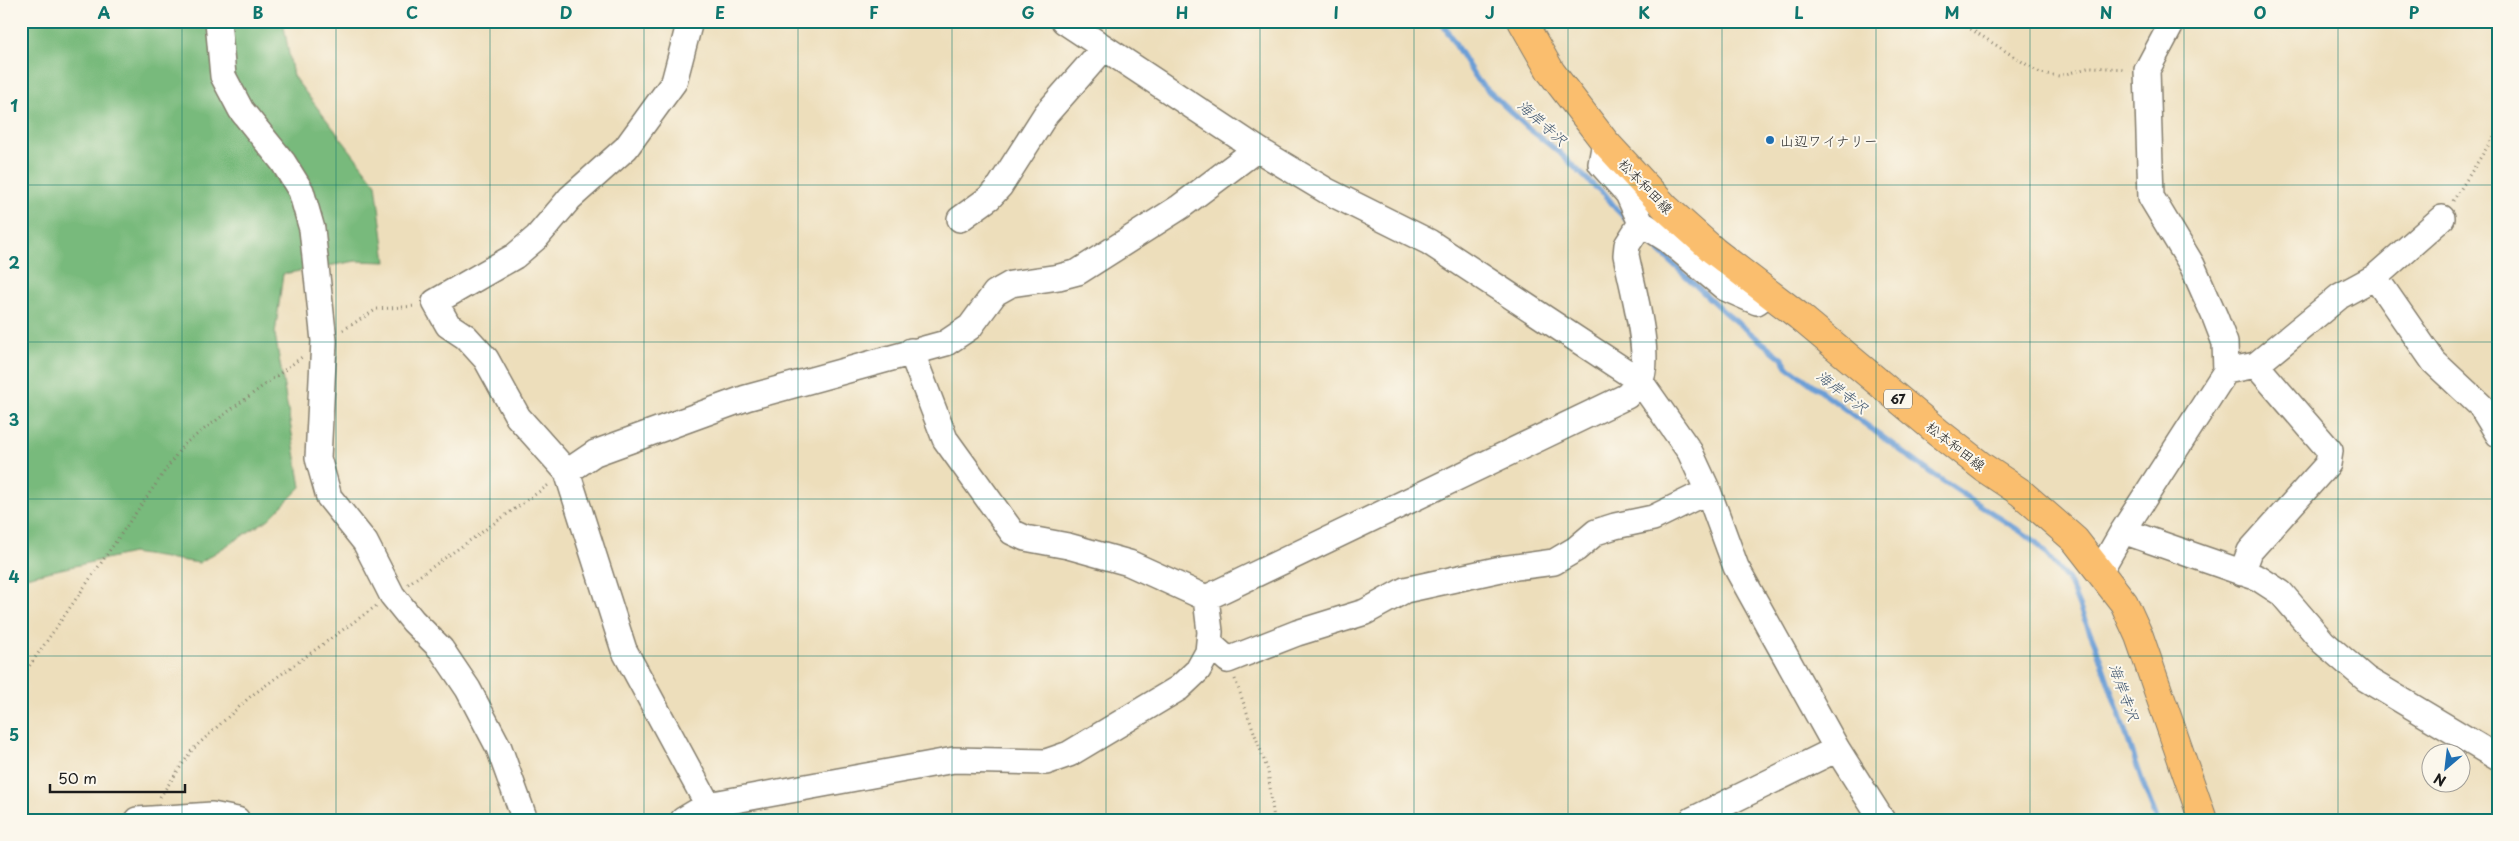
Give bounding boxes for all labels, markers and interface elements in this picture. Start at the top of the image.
text: A [98,0,111,24]
text: B [253,0,264,24]
text: C [406,0,418,24]
text: D [560,0,572,24]
text: E [715,0,725,24]
text: F [869,0,879,24]
text: G [1021,0,1035,24]
text: H [1176,0,1188,24]
text: I [1333,0,1339,24]
text: J [1485,0,1495,24]
text: K [1638,0,1650,24]
text: L [1794,0,1804,24]
text: M [1944,0,1960,24]
text: N [2100,0,2112,24]
text: O [2254,0,2267,24]
text: P [2409,0,2420,24]
text: 1 [10,93,18,117]
water label: 海岸寺沢 [1513,93,1574,151]
place label: 山辺ワイナリー [1780,130,1878,151]
marker: 山辺ワイナリー [1764,134,1776,146]
street label: 松本和田線 [1614,154,1678,218]
text: 2 [8,250,20,274]
water label: 海岸寺沢 [1812,363,1875,419]
road number: 67 [1884,389,1912,408]
text: 3 [9,407,19,431]
street label: 松本和田線 [1922,416,1990,476]
text: 4 [9,564,20,588]
water label: 海岸寺沢 [2104,660,2146,725]
text: 5 [9,722,19,746]
north arrow [2422,744,2472,794]
scale bar [50,761,185,793]
text: 50 m [58,766,97,789]
text: N [2430,768,2449,792]

